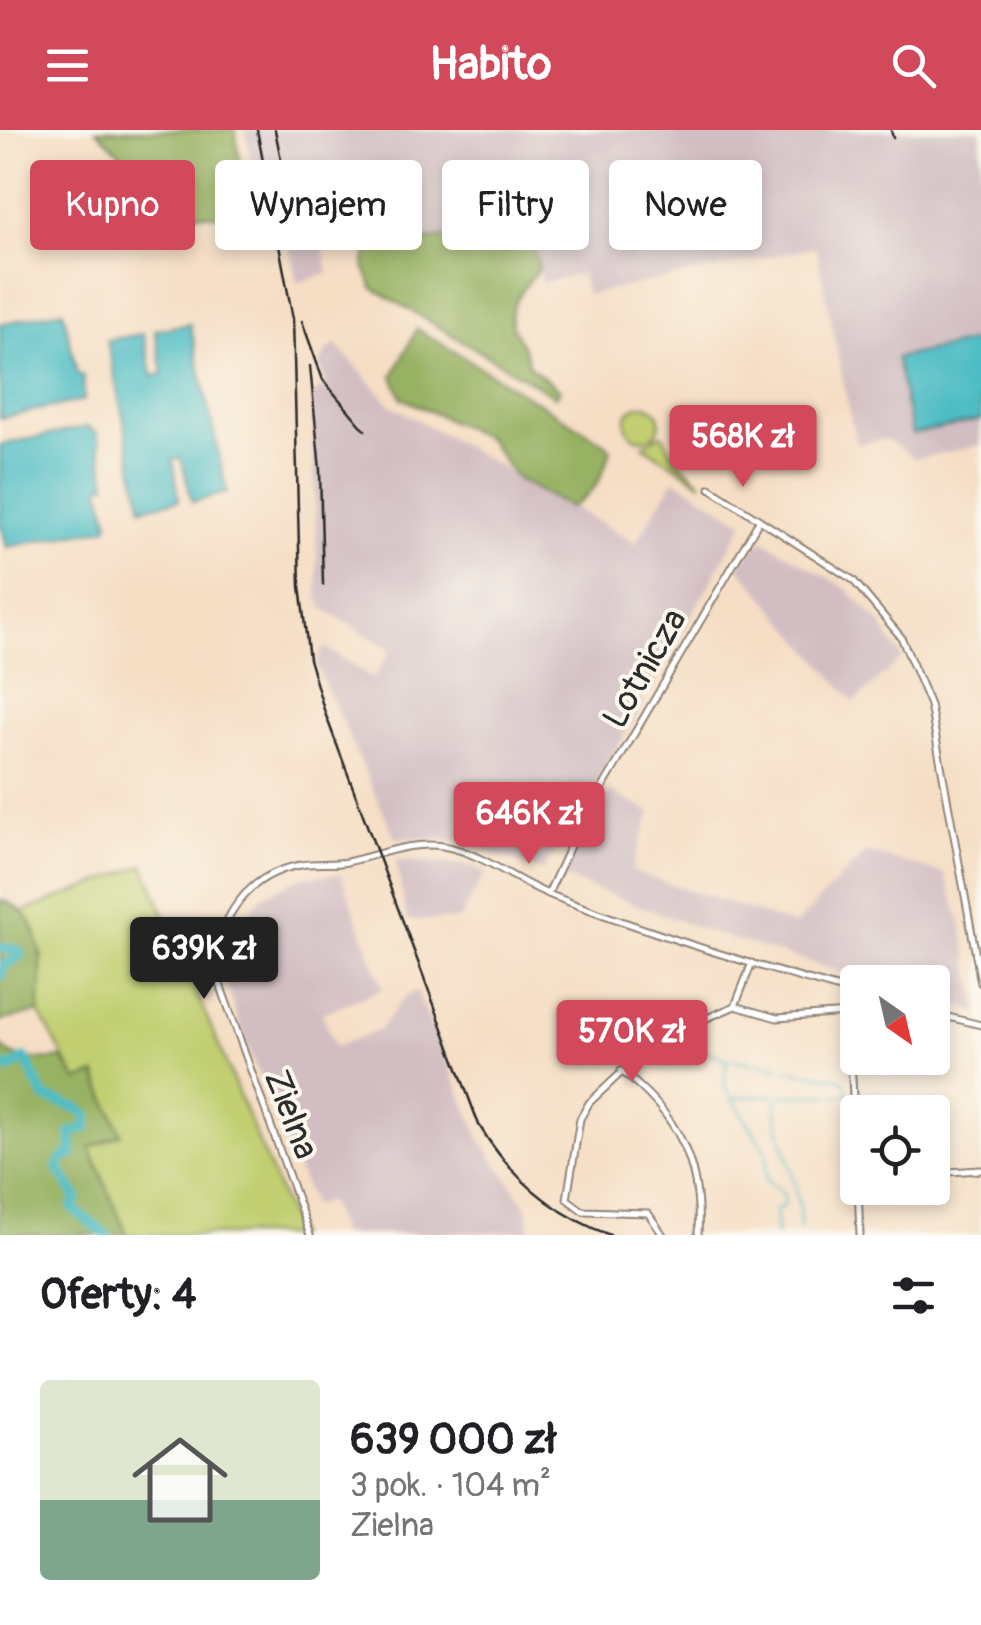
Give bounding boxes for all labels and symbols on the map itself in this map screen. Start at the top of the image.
pin: 568K zł [651,405,835,490]
street label: Lotnicza [593,601,697,736]
pin: 646K zł [437,782,621,867]
pin: 639K zł [112,917,296,1002]
north arrow [840,965,950,1075]
pin: 570K zł [540,1000,724,1085]
street label: Zielna [254,1064,328,1165]

